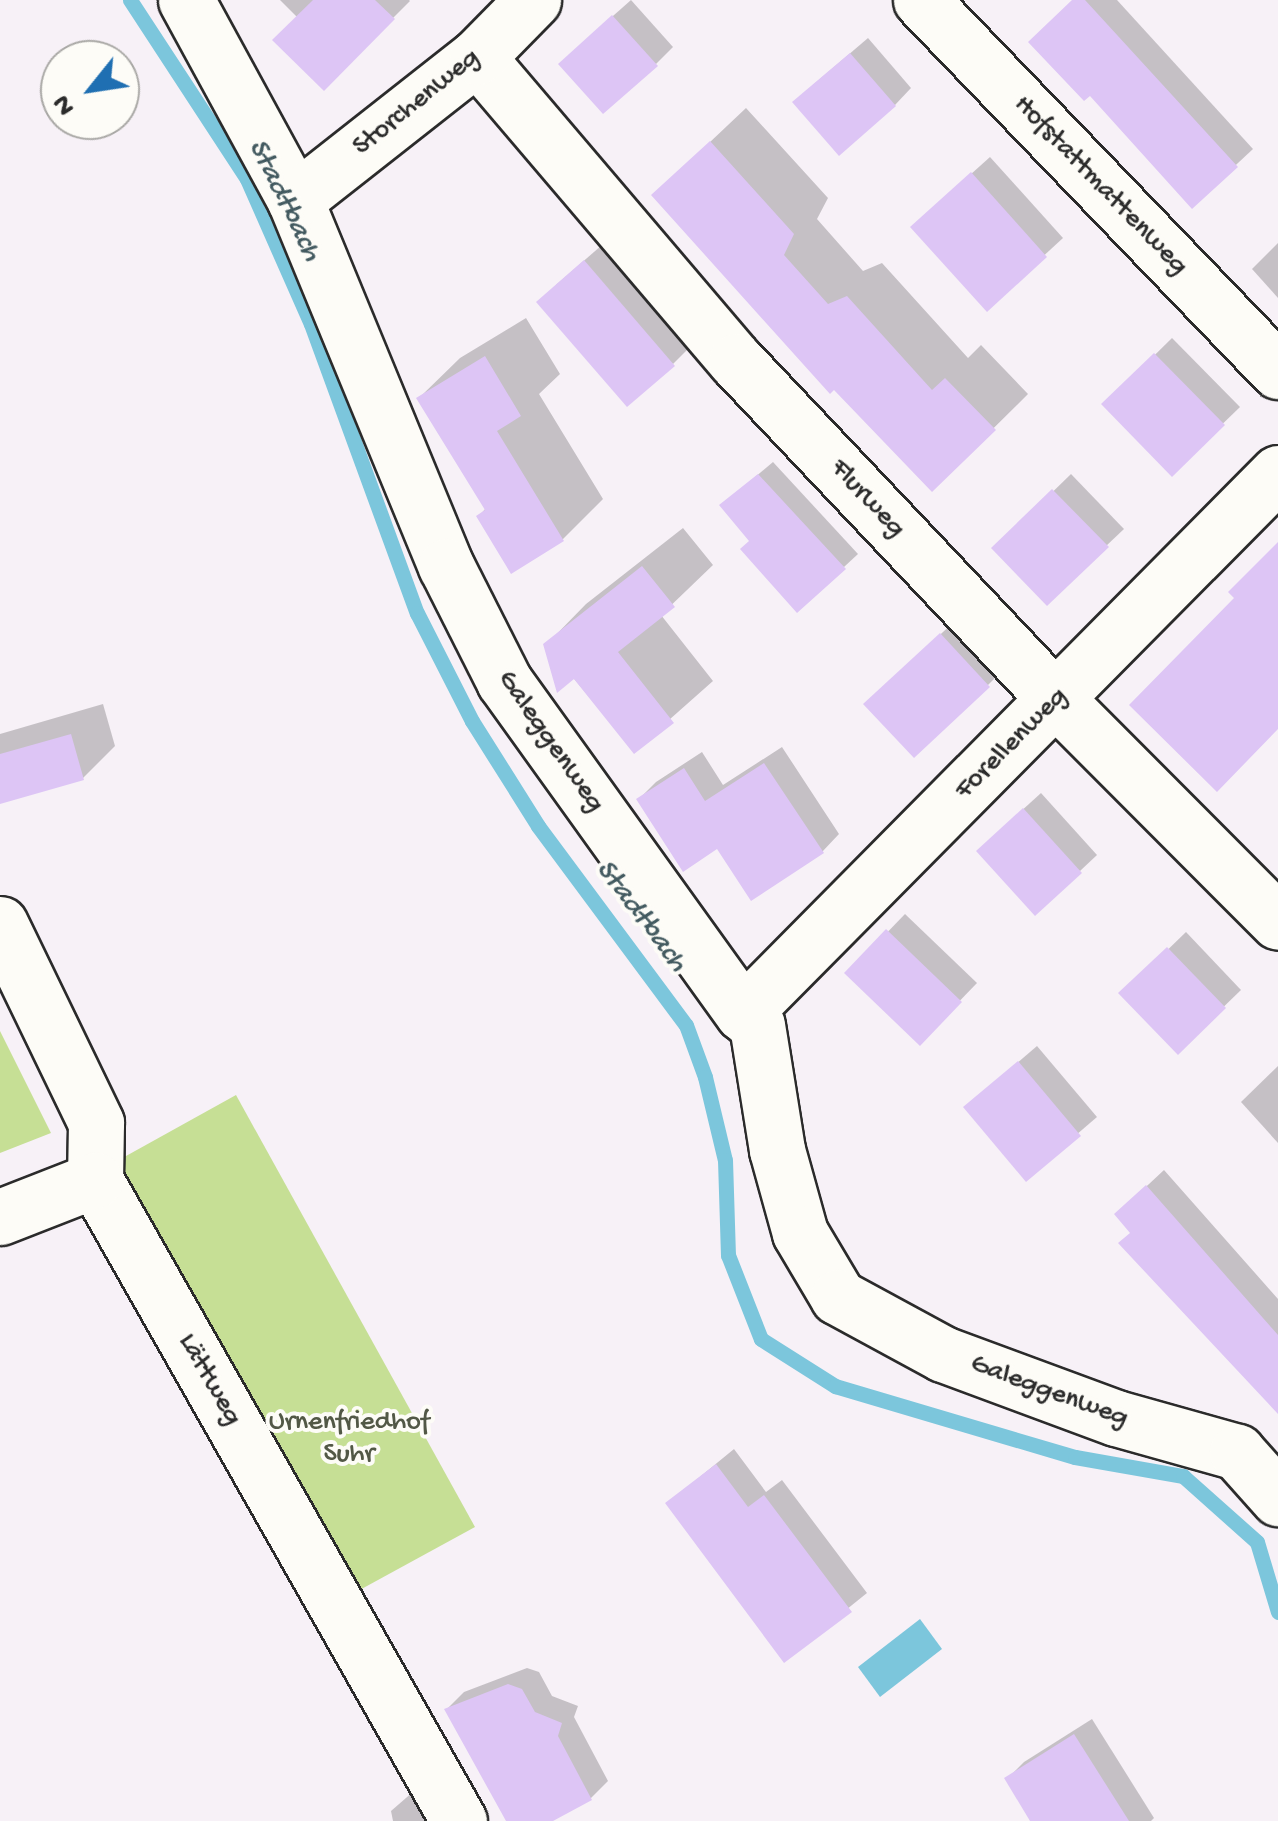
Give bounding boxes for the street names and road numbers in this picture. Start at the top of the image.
street label: Storchenweg [347,42,487,164]
street label: Hofstattmattenweg [1005,89,1195,283]
street label: Flurweg [822,453,912,545]
street label: Galeggenweg [489,665,611,819]
street label: Forellenweg [949,681,1075,807]
street label: Lättweg [169,1328,249,1432]
street label: Galeggenweg [965,1348,1133,1436]

